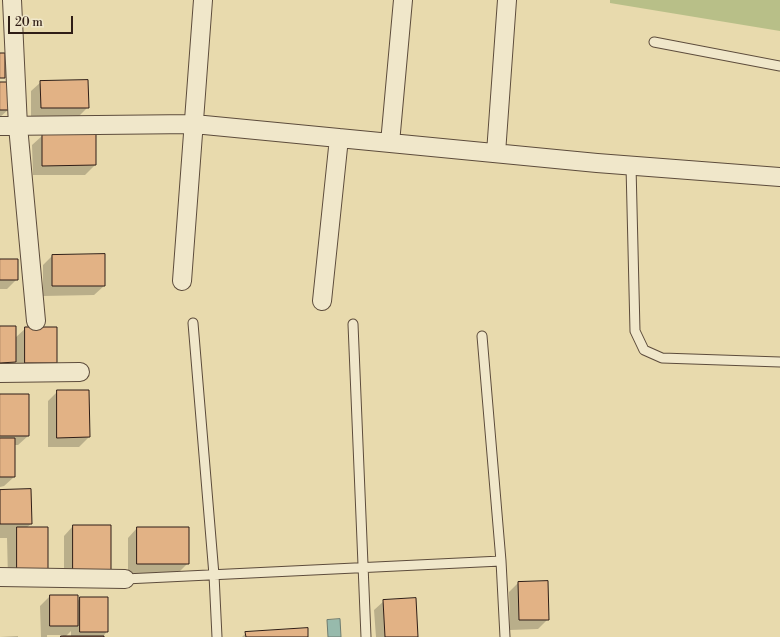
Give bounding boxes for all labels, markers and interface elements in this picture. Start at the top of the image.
scale bar [10,8,75,34]
text: 20 m [15,15,43,30]

